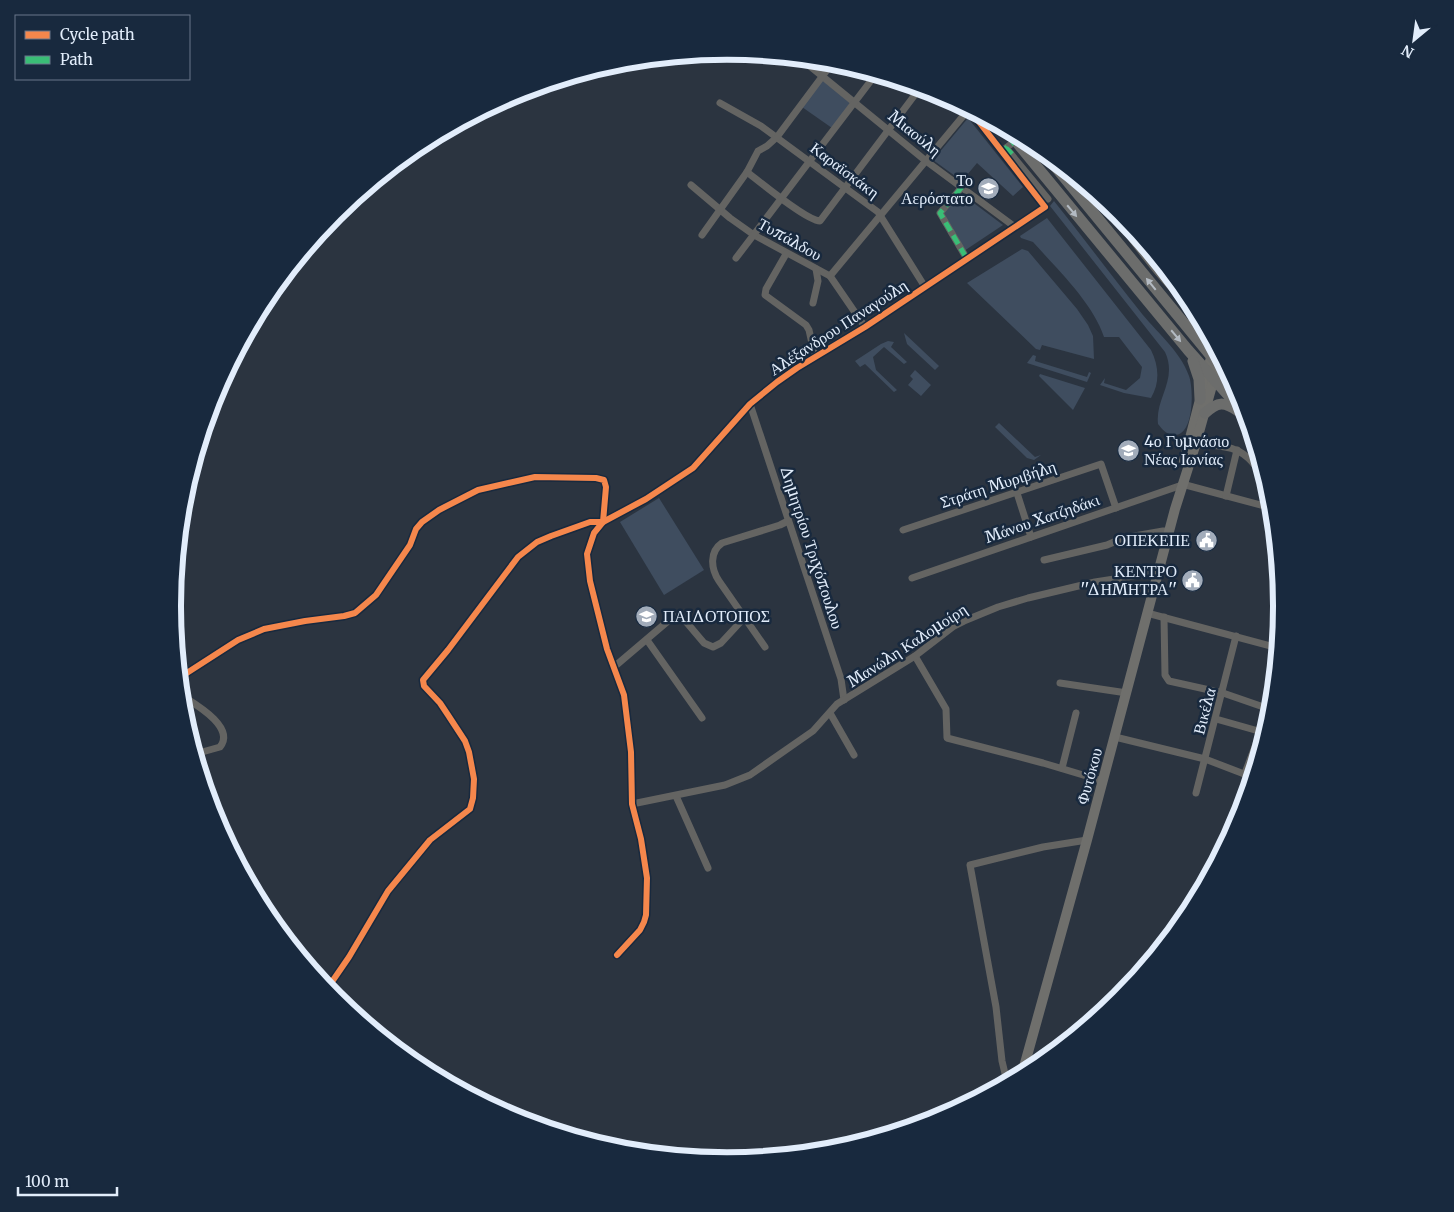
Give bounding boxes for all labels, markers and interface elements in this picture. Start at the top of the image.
legend [15,15,190,80]
north arrow [1389,15,1439,65]
text: Cycle path [60,25,135,44]
text: N [1398,41,1417,62]
text: Path [60,50,93,69]
street label: Μιαούλη [885,106,945,160]
street label: Καραϊσκάκη [806,138,884,202]
place label: Το Αερόστατο [901,170,973,208]
school or university icon: Το Αερόστατο [977,177,1001,201]
one-way arrow [1067,204,1078,217]
street label: Τυπάλδου [754,213,826,265]
street label: Αλέξανδρου Παναγούλη [765,275,911,379]
one-way arrow [1146,278,1157,290]
one-way arrow [1170,330,1181,342]
place label: 4ο Γυμνάσιο Νέας Ιωνίας [1144,431,1229,469]
school or university icon: 4ο Γυμνάσιο Νέας Ιωνίας [1116,438,1140,462]
street label: Στράτη Μυριβήλη [938,456,1058,512]
street label: Δημητρίου Τριχόπουλου [776,463,848,631]
street label: Μάνου Χατζηδάκι [982,489,1103,547]
public building icon: ΟΠΕΚΕΠΕ [1194,528,1218,552]
place label: ΟΠΕΚΕΠΕ [1114,530,1190,550]
place label: ΚΕΝΤΡΟ ''ΔΗΜΗΤΡΑ'' [1080,561,1177,599]
public building icon: ΚΕΝΤΡΟ ''ΔΗΜΗΤΡΑ'' [1181,568,1205,592]
street label: Μανώλη Καλομοίρη [843,599,971,691]
school or university icon: ΠΑΙΔΟΤΟΠΟΣ [635,604,659,628]
place label: ΠΑΙΔΟΤΟΠΟΣ [663,606,770,626]
street label: Βικέλα [1188,685,1220,737]
street label: Φυτόκου [1072,745,1106,806]
scale bar [18,1164,116,1196]
text: 100 m [25,1172,69,1191]

